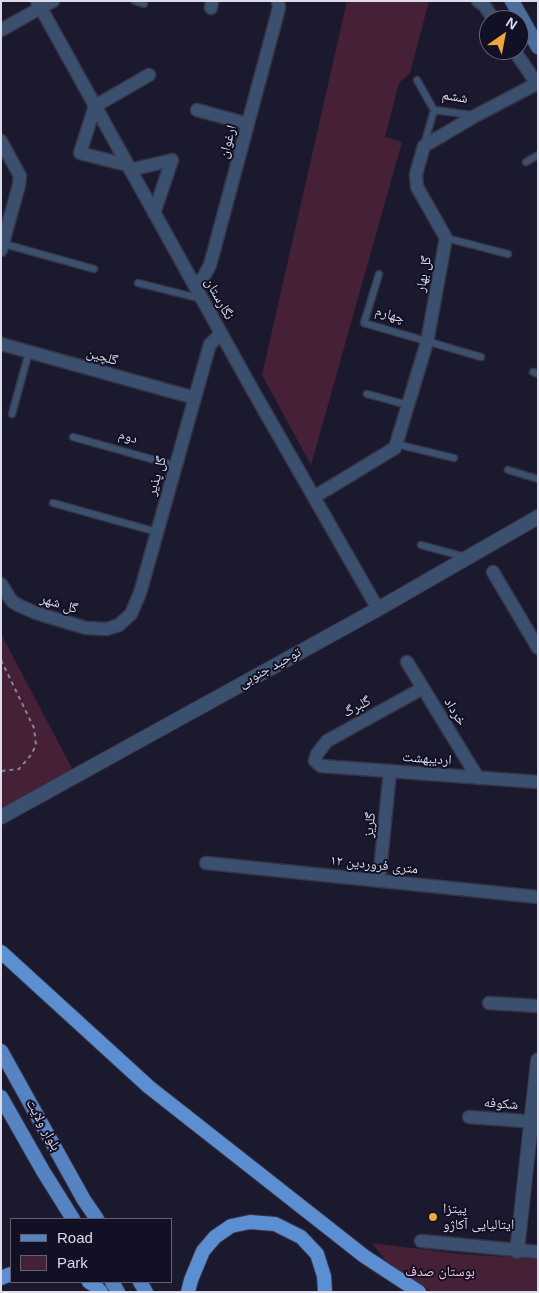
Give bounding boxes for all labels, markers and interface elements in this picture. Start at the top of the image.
north arrow [479,10,529,60]
text: N [503,14,520,33]
street label: ششم [441,87,469,107]
street label: ارغوان [216,123,240,161]
street label: گل بهار [412,255,436,293]
street label: نگارستان [201,275,237,323]
street label: چهارم [373,303,407,327]
street label: گلچین [84,345,120,369]
street label: دوم [116,426,140,448]
street label: گل پذیر [143,455,171,497]
street label: گل شهر [38,590,80,618]
street label: توحید جنوبی [236,644,304,692]
street label: گلبرگ [340,693,374,721]
street label: خرداد [440,695,470,729]
street label: اردیبهشت [402,749,452,769]
street label: گلریز [360,812,380,838]
street label: ۱۲ متری فروردین [329,852,419,878]
street label: شکوفه [483,1094,519,1114]
street label: بلوار ولایت [22,1096,64,1154]
place label: پیتزا ایتالیایی آکاژو [443,1201,514,1234]
marker: پیتزا ایتالیایی آکاژو [427,1211,439,1223]
legend [10,1218,172,1283]
text: Road [57,1229,93,1246]
text: Park [57,1254,88,1271]
park label: بوستان صدف [405,1264,475,1280]

